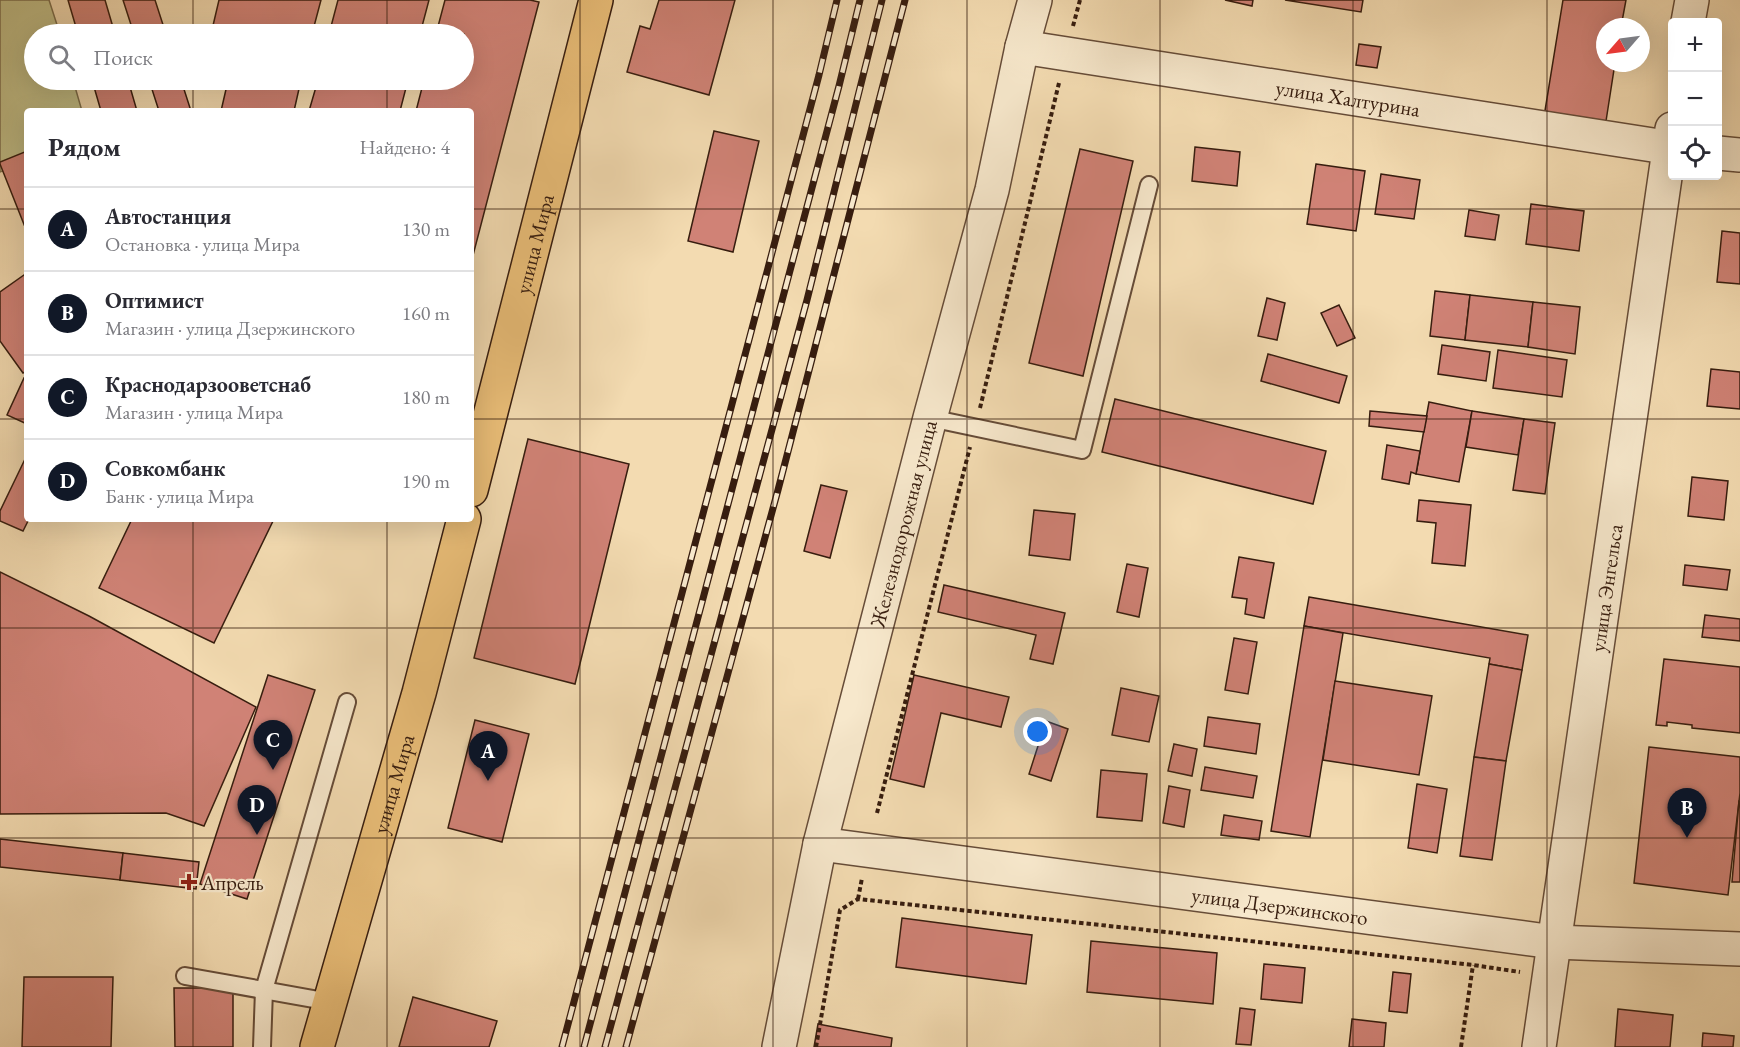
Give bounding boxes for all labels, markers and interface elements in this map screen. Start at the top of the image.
north arrow [1596,18,1650,72]
map controls [1668,18,1722,180]
button: + [1668,18,1722,72]
search box [24,24,474,90]
icon: search [45,41,78,74]
text: Поиск [93,43,153,72]
button: − [1668,72,1722,126]
street label: улица Халтурина [1274,73,1423,122]
button: locate [1668,126,1722,180]
text: Рядом [48,130,121,164]
text: Найдено: 4 [359,134,450,160]
street label: улица Мира [508,190,560,297]
text: Автостанция [105,202,231,231]
text: A [60,216,75,242]
text: 130 m [402,216,450,242]
text: Остановка · улица Мира [105,231,300,257]
text: Оптимист [105,286,204,315]
text: B [61,300,74,326]
text: 160 m [402,300,450,326]
text: Магазин · улица Дзержинского [105,315,355,341]
text: Краснодарзооветснаб [105,370,311,399]
text: C [60,384,75,410]
text: 180 m [402,384,450,410]
text: Магазин · улица Мира [105,399,283,425]
street label: Железнодорожная улица [863,416,943,631]
text: Совкомбанк [105,454,225,483]
text: D [60,468,75,494]
text: 190 m [402,468,450,494]
text: Банк · улица Мира [105,483,254,509]
street label: улица Энгельса [1583,522,1628,653]
your location [1023,717,1052,746]
pin: C [254,720,292,770]
street label: улица Мира [366,730,420,837]
pin: A [468,732,508,781]
pin: D [238,786,276,835]
pin: B [1668,788,1706,838]
place label: Апрель [200,869,264,896]
marker: Апрель [182,875,196,889]
street label: улица Дзержинского [1190,880,1370,931]

